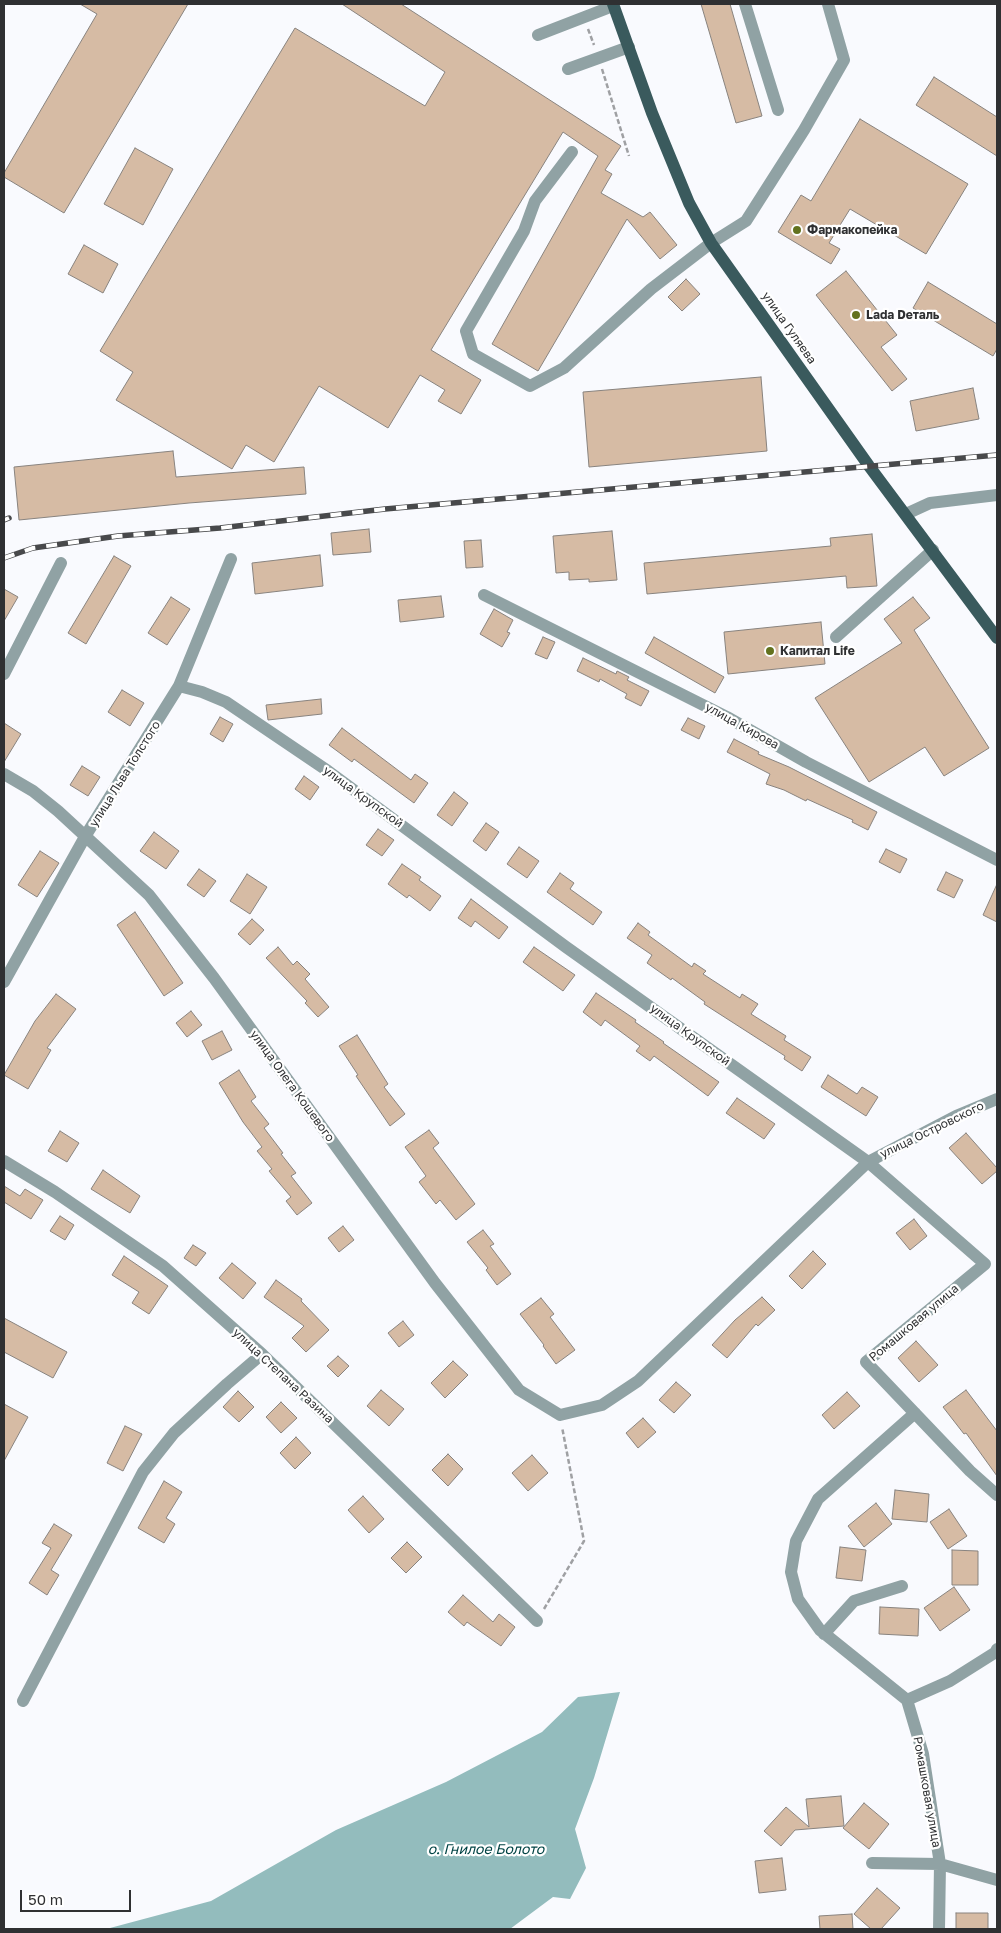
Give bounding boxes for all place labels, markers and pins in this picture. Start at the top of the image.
place label: Фармакопейка [807,223,897,237]
marker: Фармакопейка [791,224,803,236]
place label: Lada Dеталь [866,308,939,322]
marker: Lada Dеталь [850,309,862,321]
place label: Капитал Life [780,644,855,658]
marker: Капитал Life [764,645,776,657]

